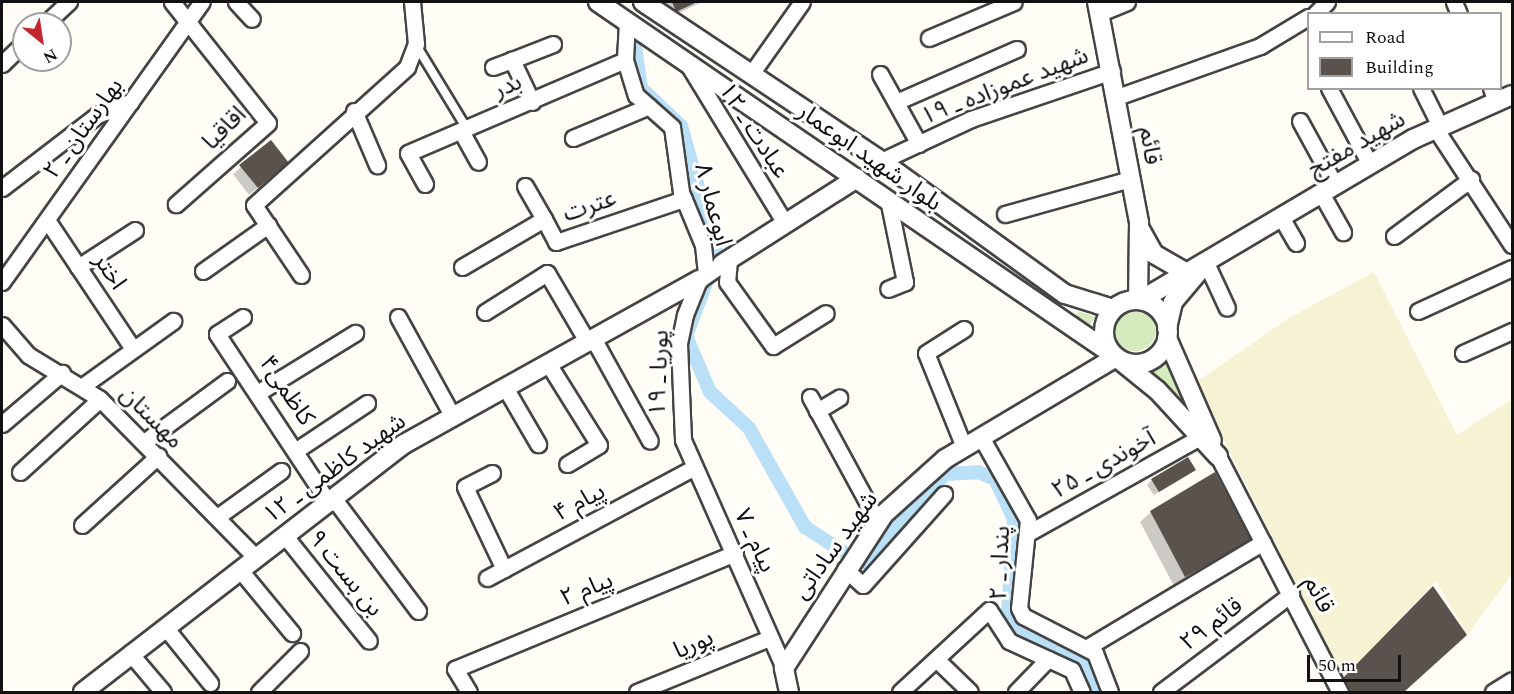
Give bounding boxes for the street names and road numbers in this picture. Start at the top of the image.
street label: شهید عموزاده ـ ۱۹ [917,42,1093,132]
street label: بدر [489,68,527,106]
street label: بهارستان ـ ۲ [38,73,130,185]
street label: عبادت ـ ۱۲ [711,78,795,184]
street label: بلوار شهید ابوعمار [791,98,947,218]
street label: اقاقیا [197,101,253,157]
street label: شهید مفتح [1303,106,1411,184]
street label: قائم [1132,125,1166,167]
street label: ابوعمار ۸ [687,160,737,250]
street label: عترت [560,185,620,229]
street label: اختر [86,248,132,296]
street label: پوریا ـ ۱۹ [644,329,676,417]
street label: کاظمی۴ [252,350,320,432]
street label: مهستان [113,380,189,456]
street label: شهید کاظمی ـ ۱۲ [258,408,412,530]
street label: آخوندی ـ ۲۵ [1047,425,1161,505]
street label: پیام ۴ [549,478,611,528]
street label: شهید ساداتی [787,486,885,606]
street label: پیام ـ ۷ [727,505,781,577]
street label: بن بست ۹ [301,525,389,623]
street label: پندار ـ ۲ [985,525,1017,601]
street label: پیام ۲ [556,566,618,614]
street label: قائم [1297,572,1339,618]
street label: قائم ۲۹ [1175,592,1249,658]
street label: پوریا [670,624,718,666]

